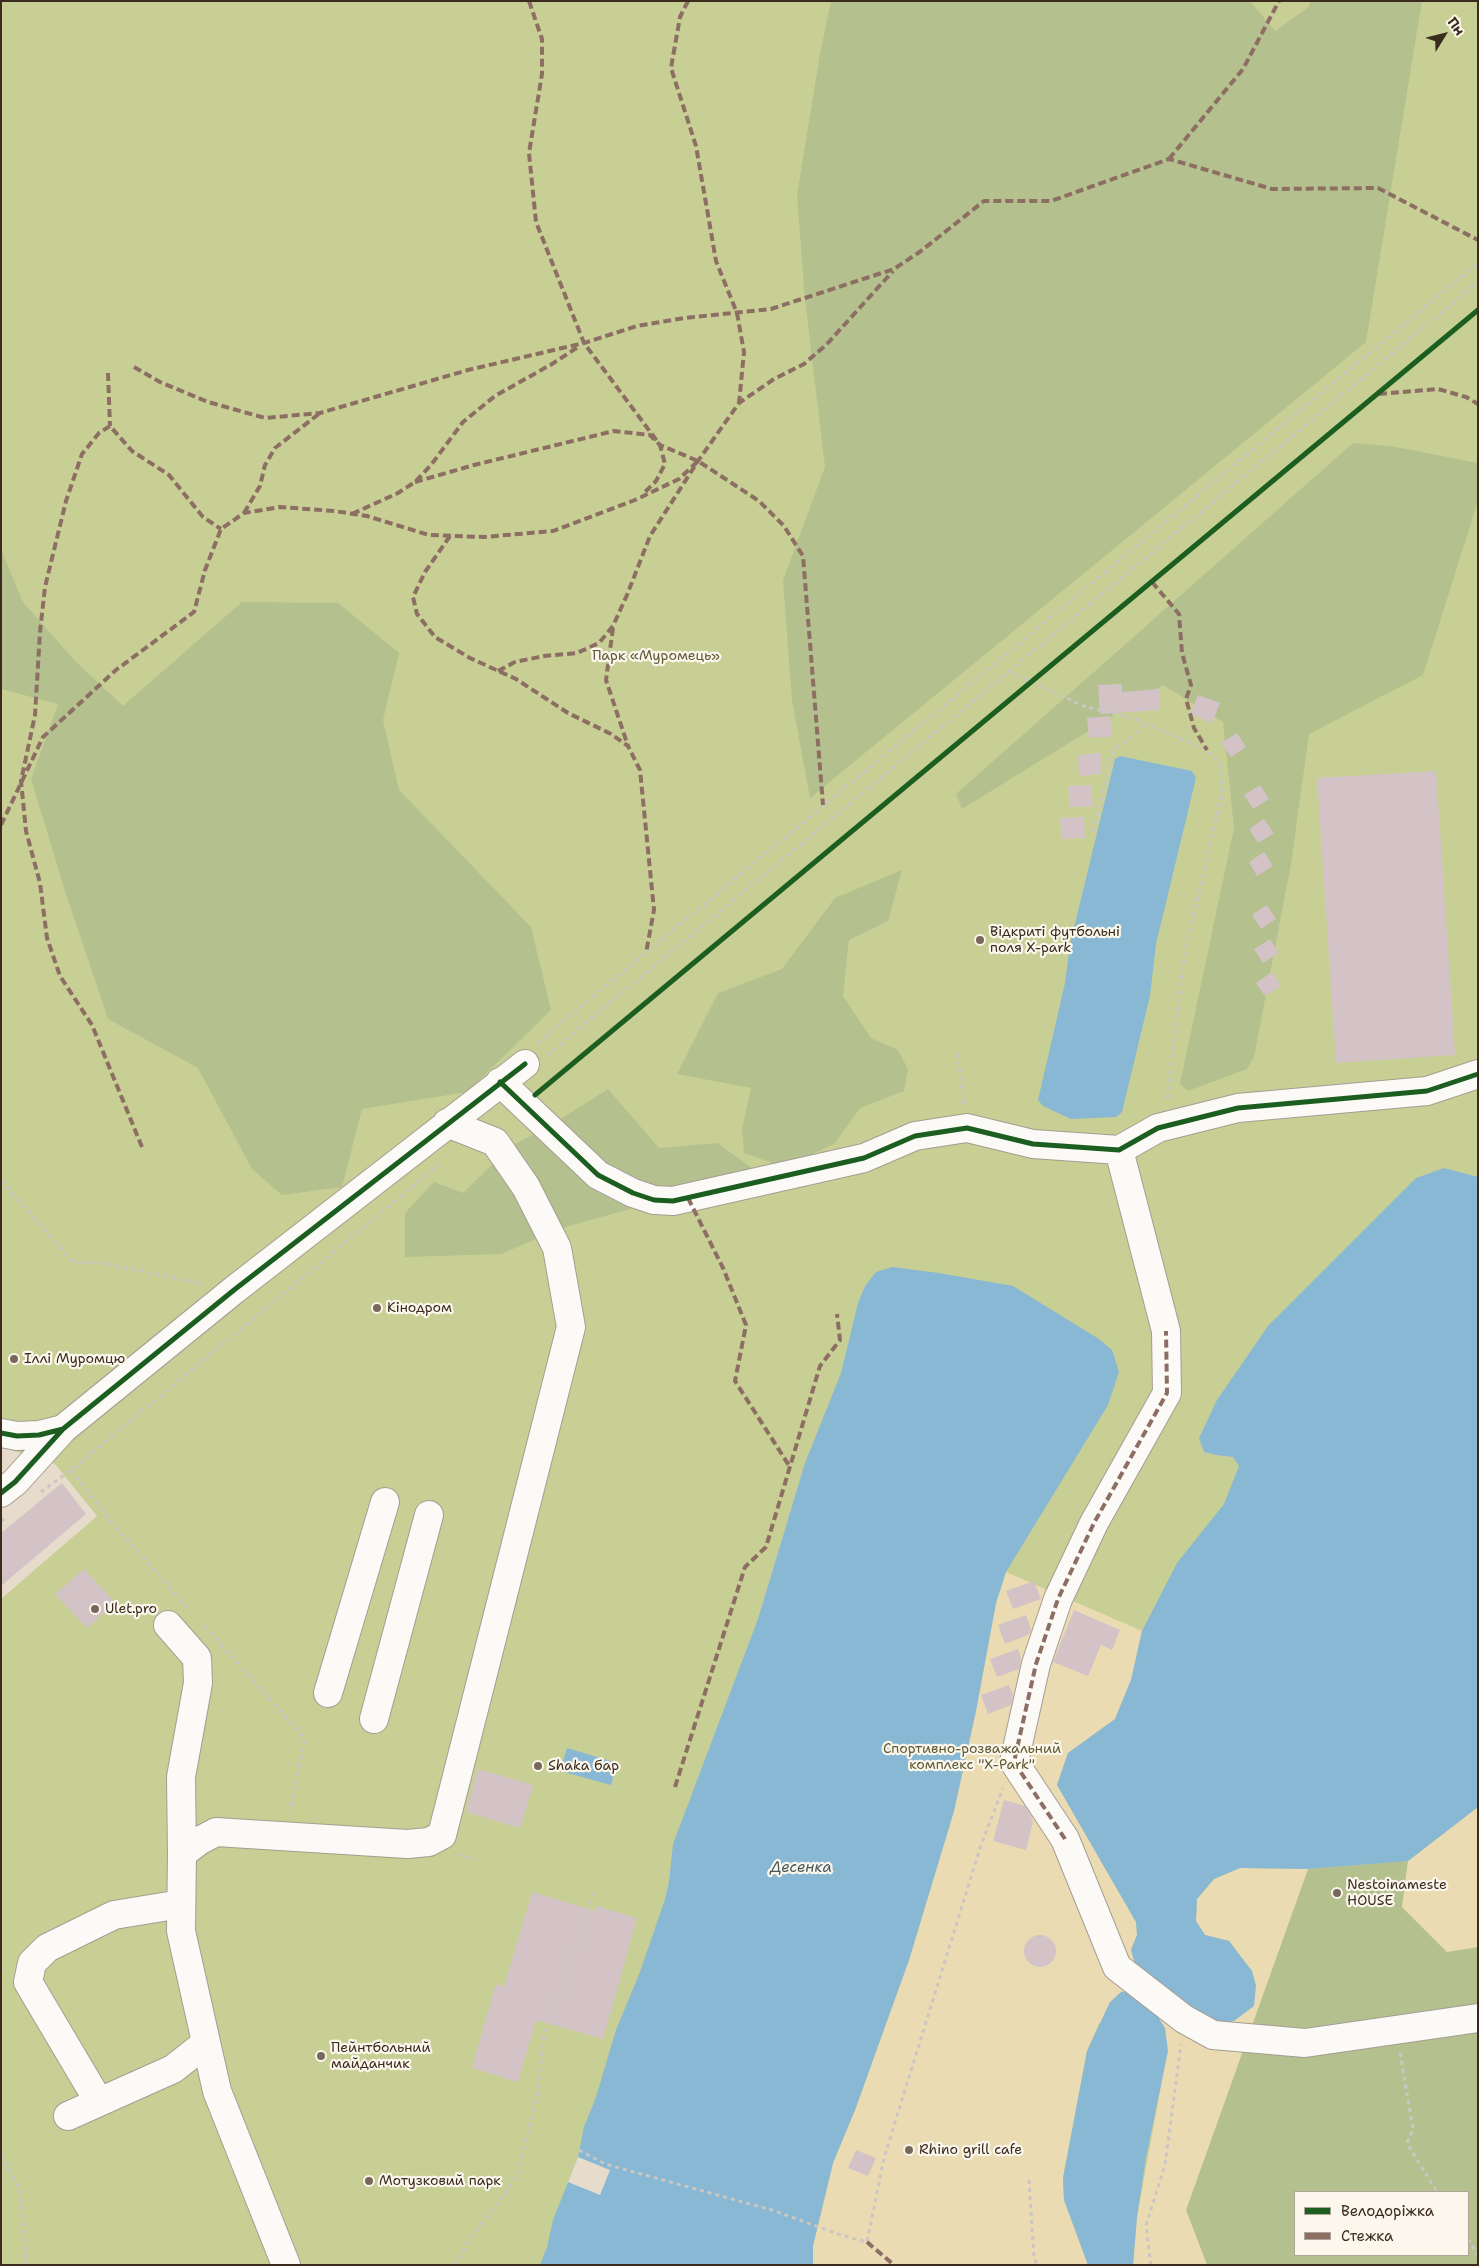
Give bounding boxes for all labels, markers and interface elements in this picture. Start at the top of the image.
north arrow [1419,10,1469,60]
text: Пн [1443,13,1469,39]
park label: Парк «Муромець» [592,648,720,664]
place label: Відкриті футбольні поля X-park [990,924,1120,956]
marker: Відкриті футбольні поля X-park [974,934,986,946]
place label: Кінодром [387,1300,452,1316]
marker: Кінодром [371,1302,383,1314]
place label: Іллі Муромцю [24,1351,125,1367]
marker: Іллі Муромцю [8,1353,20,1365]
place label: Ulet.pro [105,1601,157,1617]
marker: Ulet.pro [89,1603,101,1615]
park label: Спортивно-розважальний комплекс "Х-Park" [883,1741,1061,1774]
place label: Shaka бар [548,1758,619,1774]
marker: Shaka бар [532,1760,544,1772]
water label: Десенка [770,1859,832,1877]
place label: Nestoinameste HOUSE [1347,1877,1447,1910]
marker: Nestoinameste HOUSE [1331,1887,1343,1899]
place label: Пейнтбольний майданчик [331,2040,431,2072]
marker: Пейнтбольний майданчик [315,2050,327,2062]
place label: Rhino grill cafe [919,2142,1022,2158]
marker: Rhino grill cafe [903,2144,915,2156]
place label: Мотузковий парк [379,2173,501,2189]
marker: Мотузковий парк [363,2175,375,2187]
legend [1294,2191,1469,2256]
text: Велодоріжка [1341,2201,1434,2221]
text: Стежка [1341,2226,1393,2246]

